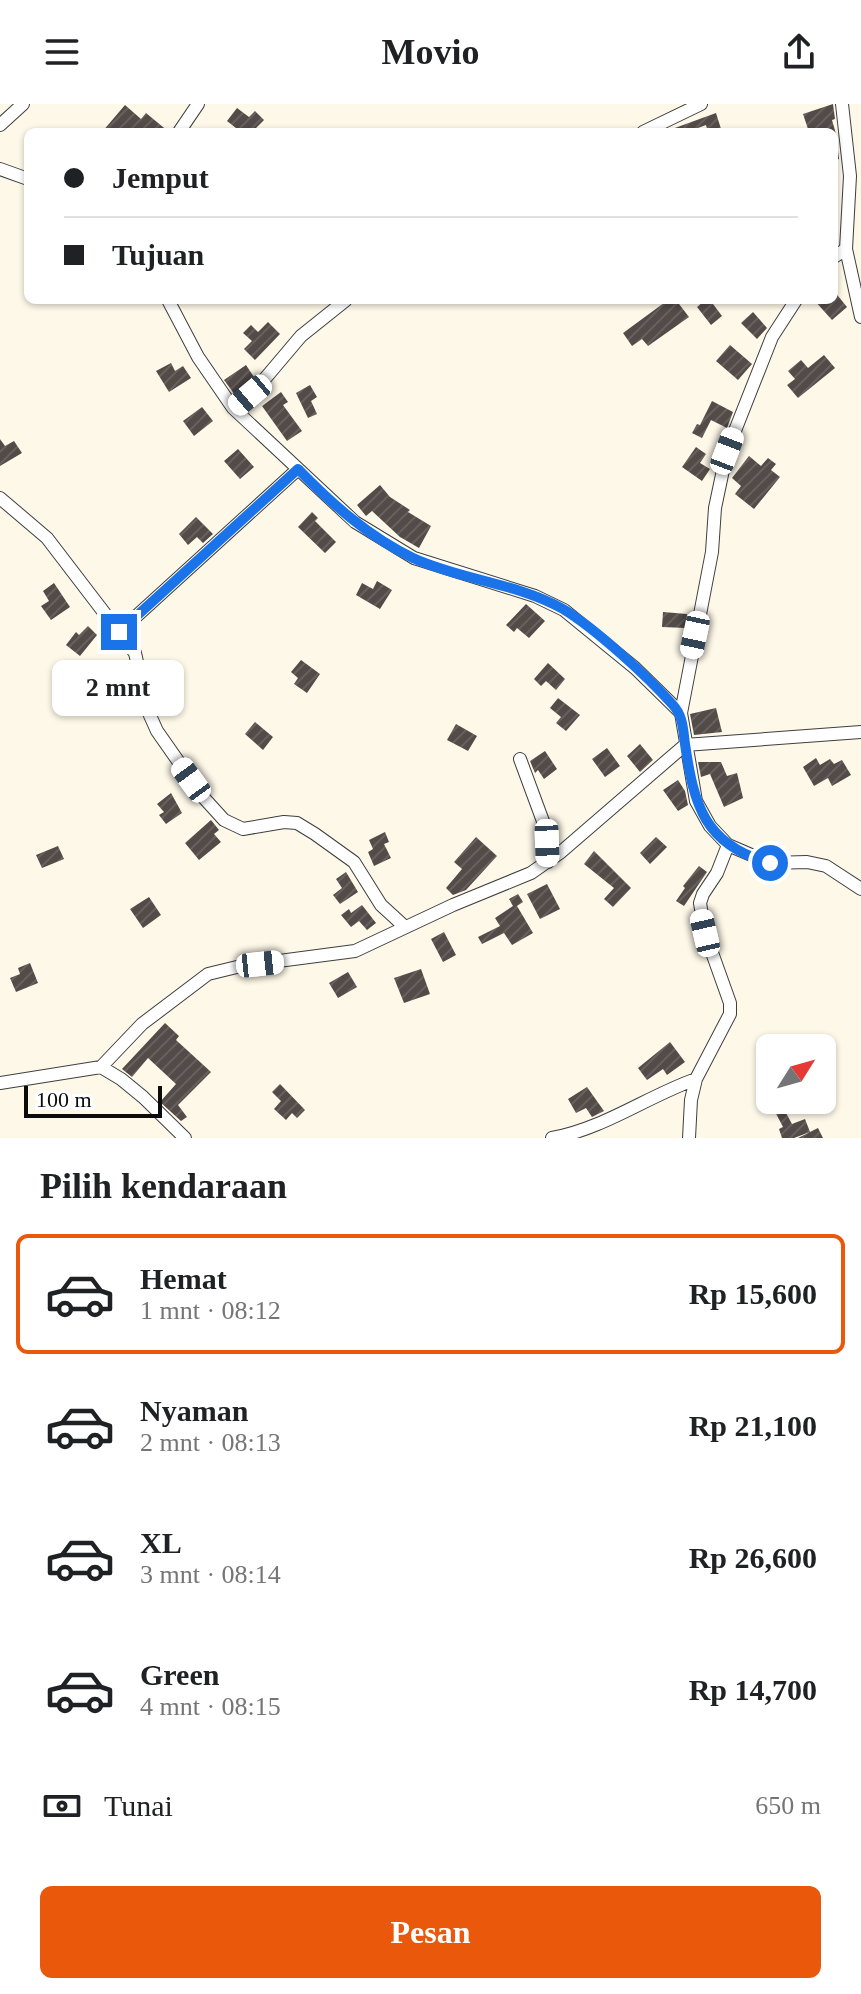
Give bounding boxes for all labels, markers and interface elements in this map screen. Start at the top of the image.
icon: menu [40,30,84,74]
icon: share [777,30,821,74]
text: Movio [382,32,479,72]
text: Jemput [112,161,209,194]
text: Tujuan [112,238,204,271]
car [224,370,276,420]
car [707,424,747,478]
car [678,609,712,661]
route end [101,614,137,650]
callout: 2 mnt [53,660,185,716]
text: 2 mnt [86,673,150,702]
car [167,754,215,806]
car [534,819,560,867]
route start [752,845,788,881]
car [688,907,722,959]
car [235,950,285,978]
north arrow [756,1034,836,1114]
map controls [756,1034,836,1114]
scale bar [24,1082,162,1118]
text: 100 m [36,1087,92,1112]
text: Pilih kendaraan [40,1166,287,1206]
icon: car [44,1258,116,1330]
text: Hemat [140,1262,227,1295]
text: Rp 15,600 [689,1277,817,1310]
text: 1 mnt · 08:12 [140,1296,281,1325]
icon: car [44,1390,116,1462]
text: Nyaman [140,1394,248,1427]
text: Rp 21,100 [689,1409,817,1442]
text: 2 mnt · 08:13 [140,1428,281,1457]
icon: car [44,1522,116,1594]
text: XL [140,1526,182,1559]
text: Rp 26,600 [689,1541,817,1574]
text: 3 mnt · 08:14 [140,1560,281,1589]
icon: car [44,1654,116,1726]
text: Green [140,1658,219,1691]
text: Rp 14,700 [689,1673,817,1706]
text: 4 mnt · 08:15 [140,1692,281,1721]
icon: cash [40,1784,84,1828]
text: Tunai [104,1789,173,1822]
text: 650 m [755,1791,821,1820]
button: Pesan [40,1886,821,1978]

